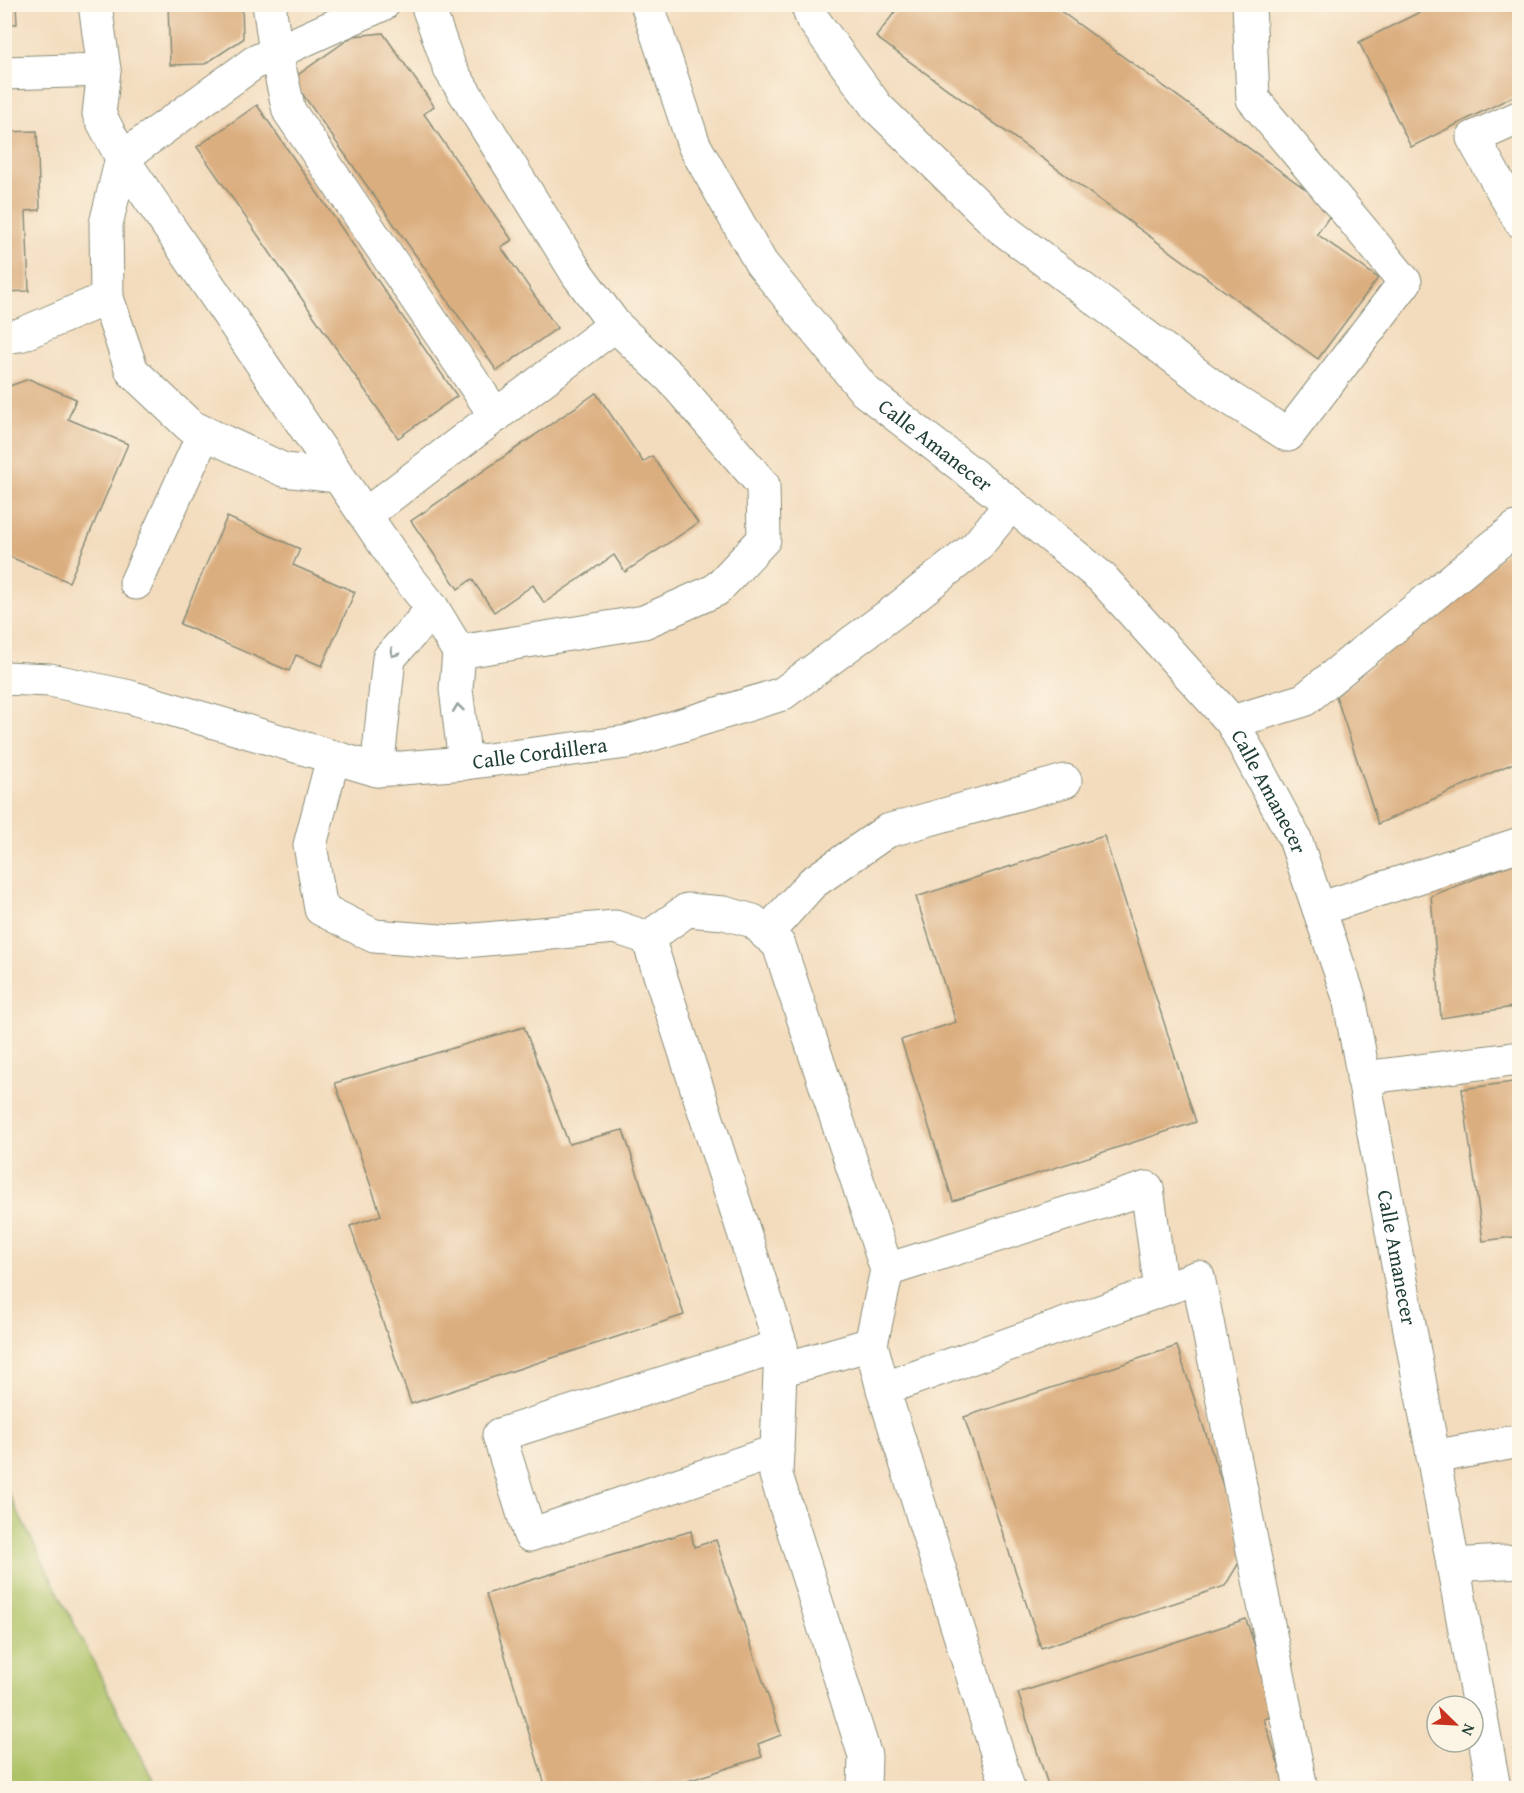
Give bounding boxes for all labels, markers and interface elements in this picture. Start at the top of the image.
street label: Calle Amanecer [872,391,999,499]
one-way arrow [390,646,401,657]
one-way arrow [453,703,465,712]
street label: Calle Amanecer [1224,724,1315,858]
street label: Calle Cordillera [470,729,609,777]
street label: Calle Amanecer [1370,1187,1425,1328]
north arrow [1425,1694,1485,1754]
text: N [1455,1720,1482,1740]

